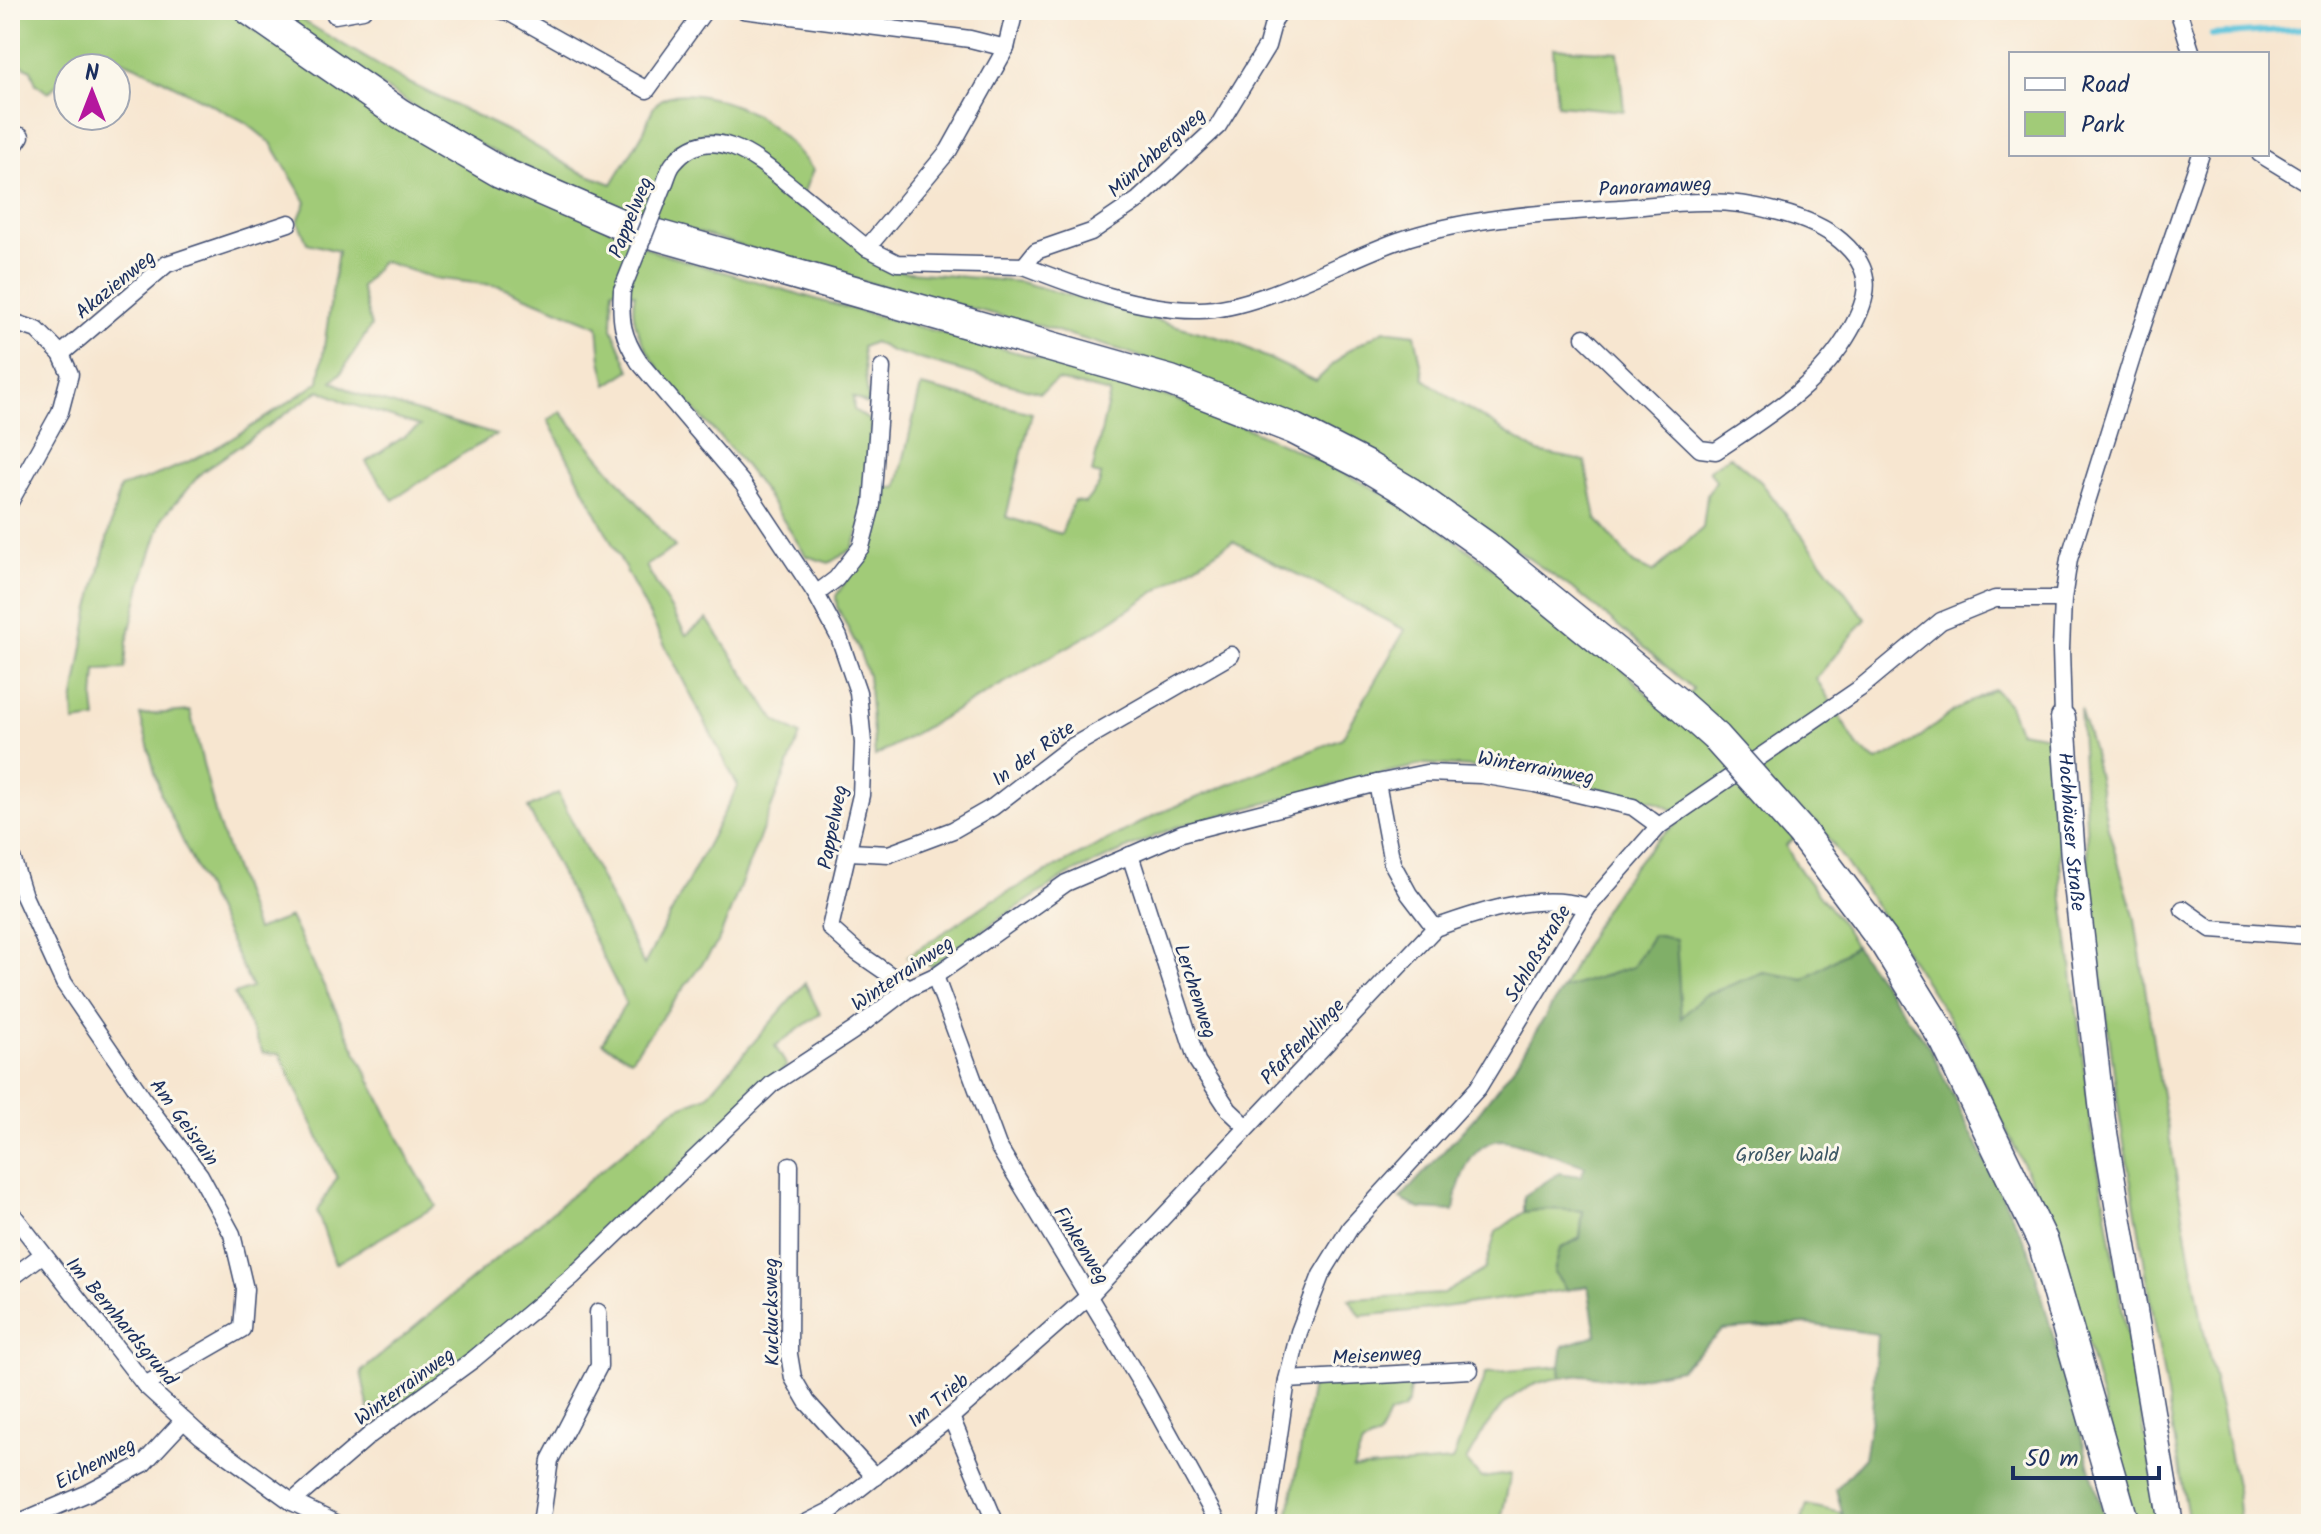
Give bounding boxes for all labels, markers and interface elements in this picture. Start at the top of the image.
north arrow [52,52,132,132]
legend [2009,52,2269,156]
text: N [85,57,99,92]
text: Road [2081,66,2130,105]
street label: Münchbergweg [1101,100,1214,207]
text: Park [2081,106,2125,145]
street label: Panoramaweg [1598,169,1712,207]
street label: Pappelweg [601,172,663,263]
street label: Akazienweg [69,243,164,328]
street label: In der Röte [986,713,1082,796]
street label: Winterrainweg [1475,743,1596,795]
street label: Hochhäuser Straße [2047,751,2093,913]
street label: Pappelweg [810,782,858,872]
street label: Schloßstraße [1497,899,1580,1009]
street label: Winterrainweg [845,928,961,1021]
street label: Lerchenweg [1164,940,1224,1043]
street label: Pfaffenklinge [1253,991,1353,1093]
street label: Am Geisrain [140,1072,226,1174]
park label: Großer Wald [1735,1140,1840,1172]
street label: Finkenweg [1044,1201,1117,1291]
street label: Im Bernhardsgrund [57,1250,185,1395]
street label: Kuckucksweg [756,1258,790,1366]
street label: Meisenweg [1331,1339,1423,1375]
street label: Winterrainweg [348,1340,462,1435]
street label: Im Trieb [902,1366,977,1437]
street label: Eichenweg [50,1430,142,1499]
scale bar [2013,1430,2159,1480]
text: 50 m [2025,1440,2079,1479]

